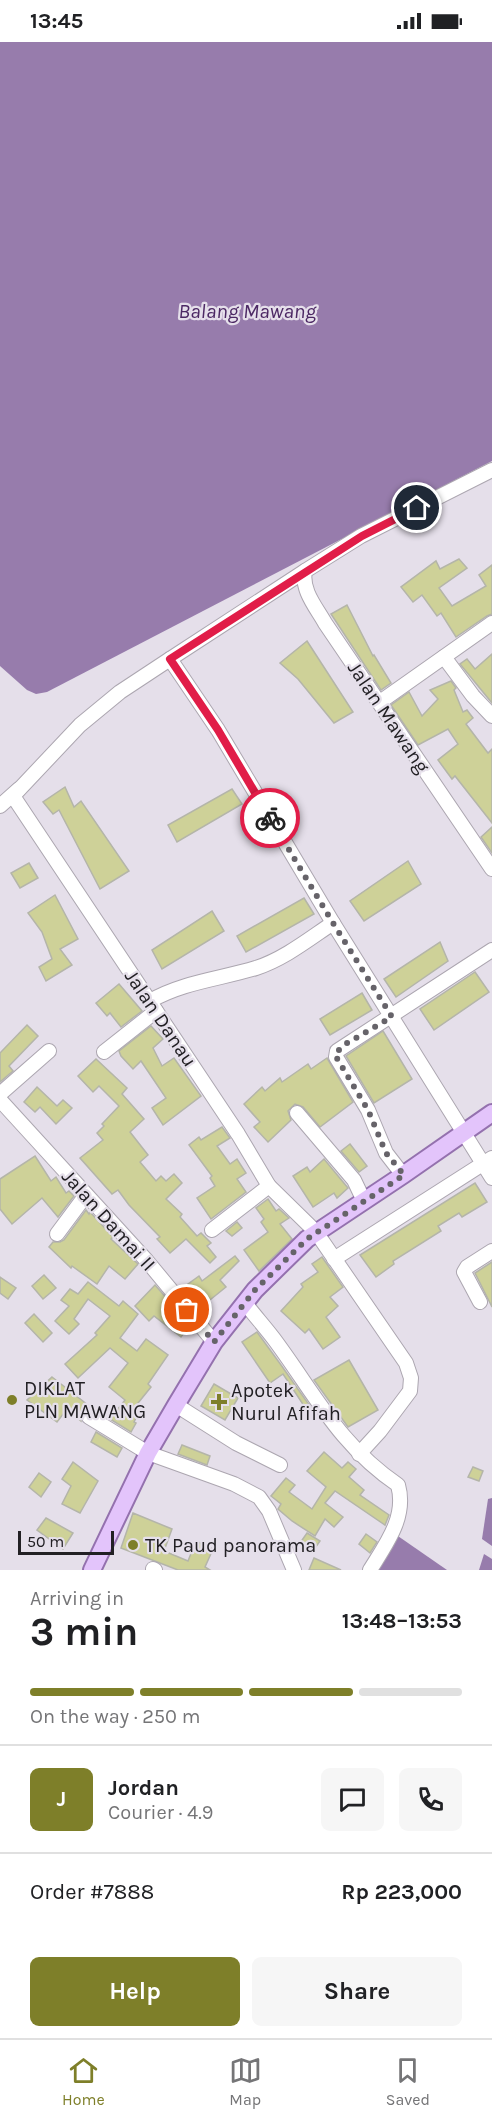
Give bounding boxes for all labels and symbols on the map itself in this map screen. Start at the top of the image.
water label: Balang Mawang [178,299,317,323]
pin [391,482,442,533]
street label: Jalan Mawang [343,657,434,777]
courier [240,788,300,848]
street label: Jalan Danau [120,965,201,1071]
street label: Jalan Damai II [57,1165,160,1276]
pin [161,1284,212,1335]
place label: DIKLAT PLN MAWANG [24,1377,146,1423]
place label: Apotek Nurul Afifah [231,1379,341,1425]
marker: DIKLAT PLN MAWANG [5,1393,19,1407]
marker: Apotek Nurul Afifah [212,1395,226,1409]
scale bar [18,1528,114,1556]
place label: TK Paud panorama [145,1534,316,1557]
marker: TK Paud panorama [126,1538,140,1552]

